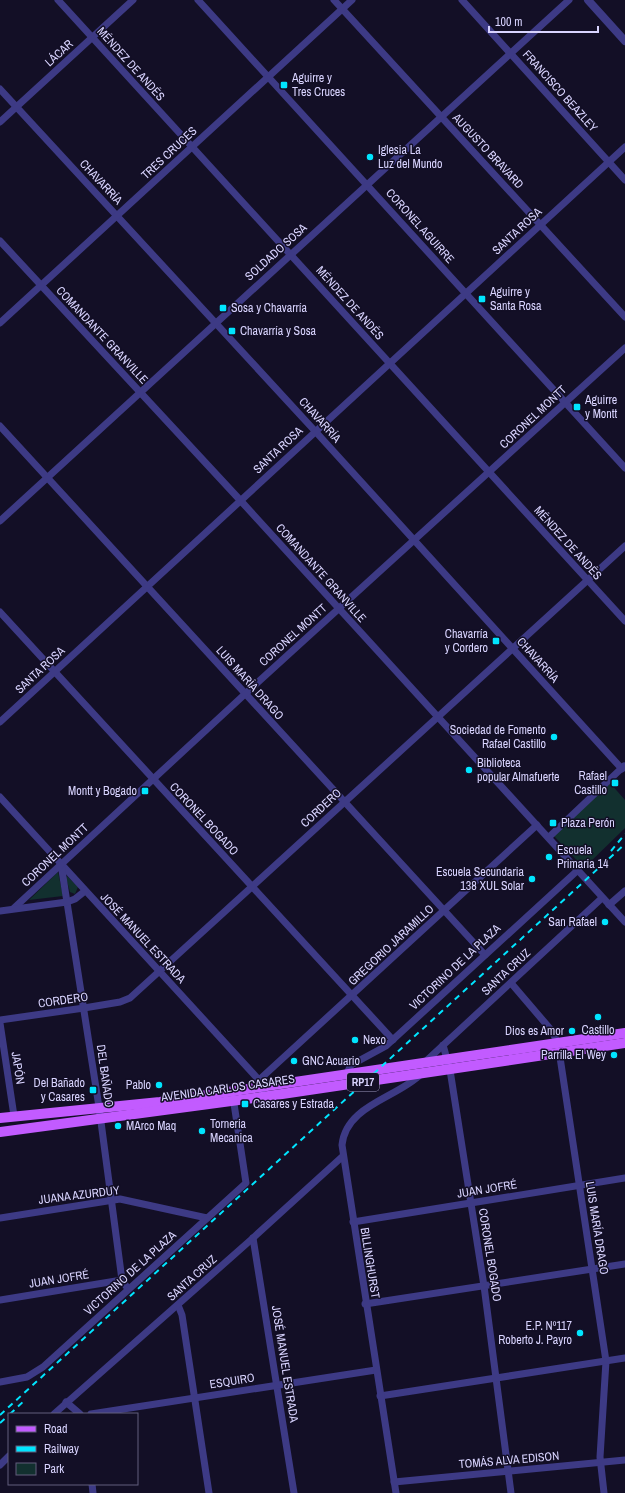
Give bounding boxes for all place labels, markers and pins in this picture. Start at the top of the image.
place label: Aguirre y Tres Cruces [291,70,345,100]
marker: Aguirre y Tres Cruces [279,80,289,90]
place label: Iglesia La Luz del Mundo [378,142,443,172]
marker: Iglesia La Luz del Mundo [365,152,375,162]
place label: Aguirre y Santa Rosa [489,284,542,314]
marker: Aguirre y Santa Rosa [477,294,487,304]
place label: Sosa y Chavarría [231,300,308,316]
marker: Sosa y Chavarría [218,303,228,313]
place label: Chavarría y Sosa [240,323,317,339]
marker: Chavarría y Sosa [227,326,237,336]
place label: Aguirre y Montt [584,392,618,422]
marker: Aguirre y Montt [572,402,582,412]
place label: Chavarría y Cordero [445,626,489,656]
marker: Chavarría y Cordero [491,636,501,646]
place label: Sociedad de Fomento Rafael Castillo [450,722,546,752]
marker: Sociedad de Fomento Rafael Castillo [549,732,559,742]
place label: Biblioteca popular Almafuerte [477,755,560,785]
marker: Biblioteca popular Almafuerte [464,765,474,775]
place label: Rafael Castillo [574,768,607,798]
marker: Rafael Castillo [610,778,620,788]
place label: Montt y Bogado [68,783,137,799]
marker: Montt y Bogado [140,786,150,796]
place label: Plaza Perón [561,815,615,831]
marker: Plaza Perón [548,818,558,828]
place label: Escuela Primaria 14 [557,842,609,872]
marker: Escuela Primaria 14 [544,852,554,862]
place label: Escuela Secundaria 138 XUL Solar [436,864,525,894]
marker: Escuela Secundaria 138 XUL Solar [527,874,537,884]
place label: San Rafael [548,914,597,930]
marker: San Rafael [600,917,610,927]
marker: Castillo [593,1012,603,1022]
place label: Castillo [582,1022,614,1038]
place label: Dios es Amor [505,1023,565,1039]
marker: Dios es Amor [567,1026,577,1036]
place label: Nexo [363,1032,386,1048]
marker: Nexo [350,1035,360,1045]
place label: Parrilla El Wey [541,1047,606,1063]
marker: Parrilla El Wey [609,1050,619,1060]
place label: GNC Acuario [302,1053,360,1069]
marker: GNC Acuario [289,1056,299,1066]
place label: Del Bañado y Casares [34,1075,85,1105]
place label: Pablo [126,1077,151,1093]
marker: Pablo [154,1080,164,1090]
marker: Del Bañado y Casares [88,1085,98,1095]
place label: Casares y Estrada [253,1096,334,1112]
marker: Casares y Estrada [240,1099,250,1109]
place label: Torneria Mecanica [210,1116,253,1146]
place label: MArco Maq [126,1118,176,1134]
marker: MArco Maq [113,1121,123,1131]
marker: Torneria Mecanica [197,1126,207,1136]
place label: E.P. Nº117 Roberto J. Payro [498,1318,573,1348]
marker: E.P. Nº117 Roberto J. Payro [575,1328,585,1338]

